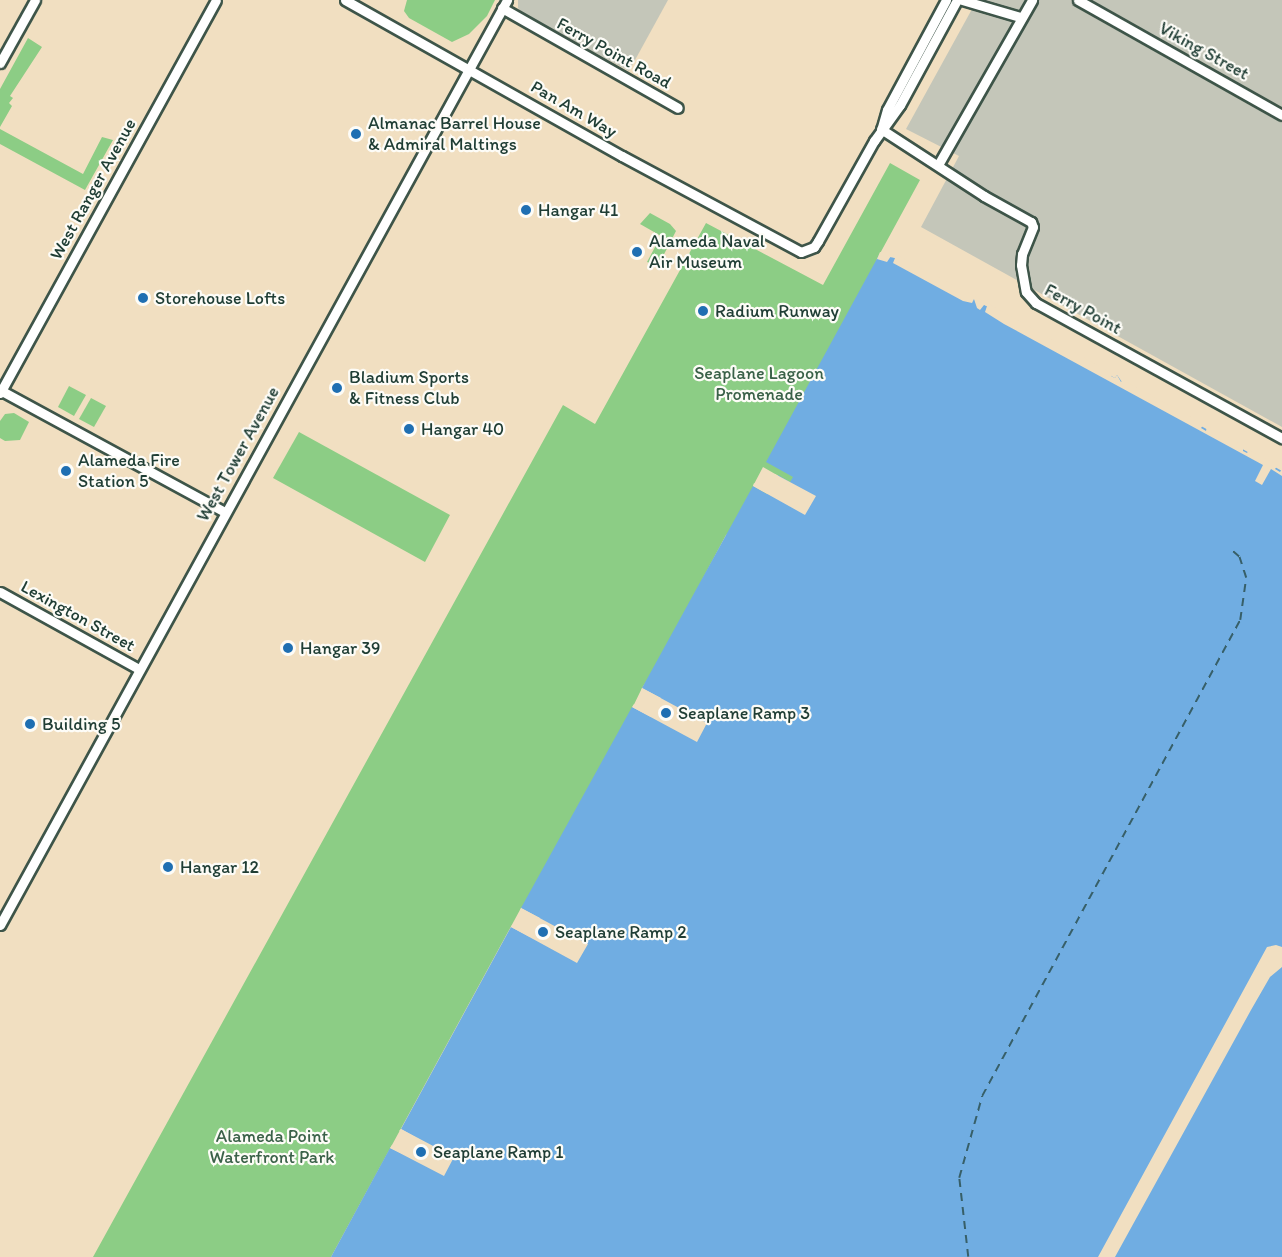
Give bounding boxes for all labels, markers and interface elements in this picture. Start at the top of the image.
street label: Ferry Point Road [553,13,675,93]
street label: Viking Street [1155,17,1253,85]
street label: Pan Am Way [527,76,621,142]
place label: Almanac Barrel House & Admiral Maltings [368,113,541,156]
street label: West Ranger Avenue [45,115,141,263]
marker: Almanac Barrel House & Admiral Maltings [349,127,363,141]
place label: Hangar 41 [538,199,618,221]
marker: Hangar 41 [519,203,533,217]
place label: Alameda Naval Air Museum [649,231,765,274]
marker: Alameda Naval Air Museum [630,245,644,259]
street label: Ferry Point [1041,279,1125,339]
place label: Storehouse Lofts [155,287,285,309]
marker: Storehouse Lofts [136,291,150,305]
place label: Radium Runway [715,300,839,322]
marker: Radium Runway [696,304,710,318]
park label: Seaplane Lagoon Promenade [694,363,824,406]
place label: Bladium Sports & Fitness Club [349,367,469,410]
marker: Bladium Sports & Fitness Club [330,381,344,395]
street label: West Tower Avenue [193,384,283,524]
place label: Hangar 40 [421,418,504,440]
marker: Hangar 40 [402,422,416,436]
place label: Alameda Fire Station 5 [78,450,180,492]
marker: Alameda Fire Station 5 [59,464,73,478]
street label: Lexington Street [17,576,139,656]
place label: Hangar 39 [300,637,380,659]
marker: Hangar 39 [281,641,295,655]
place label: Seaplane Ramp 3 [678,702,810,724]
marker: Seaplane Ramp 3 [659,706,673,720]
place label: Building 5 [42,713,120,735]
marker: Building 5 [23,717,37,731]
place label: Hangar 12 [180,856,259,878]
marker: Hangar 12 [161,860,175,874]
place label: Seaplane Ramp 2 [555,921,687,943]
marker: Seaplane Ramp 2 [536,925,550,939]
park label: Alameda Point Waterfront Park [209,1126,335,1168]
place label: Seaplane Ramp 1 [433,1141,564,1163]
marker: Seaplane Ramp 1 [414,1145,428,1159]

